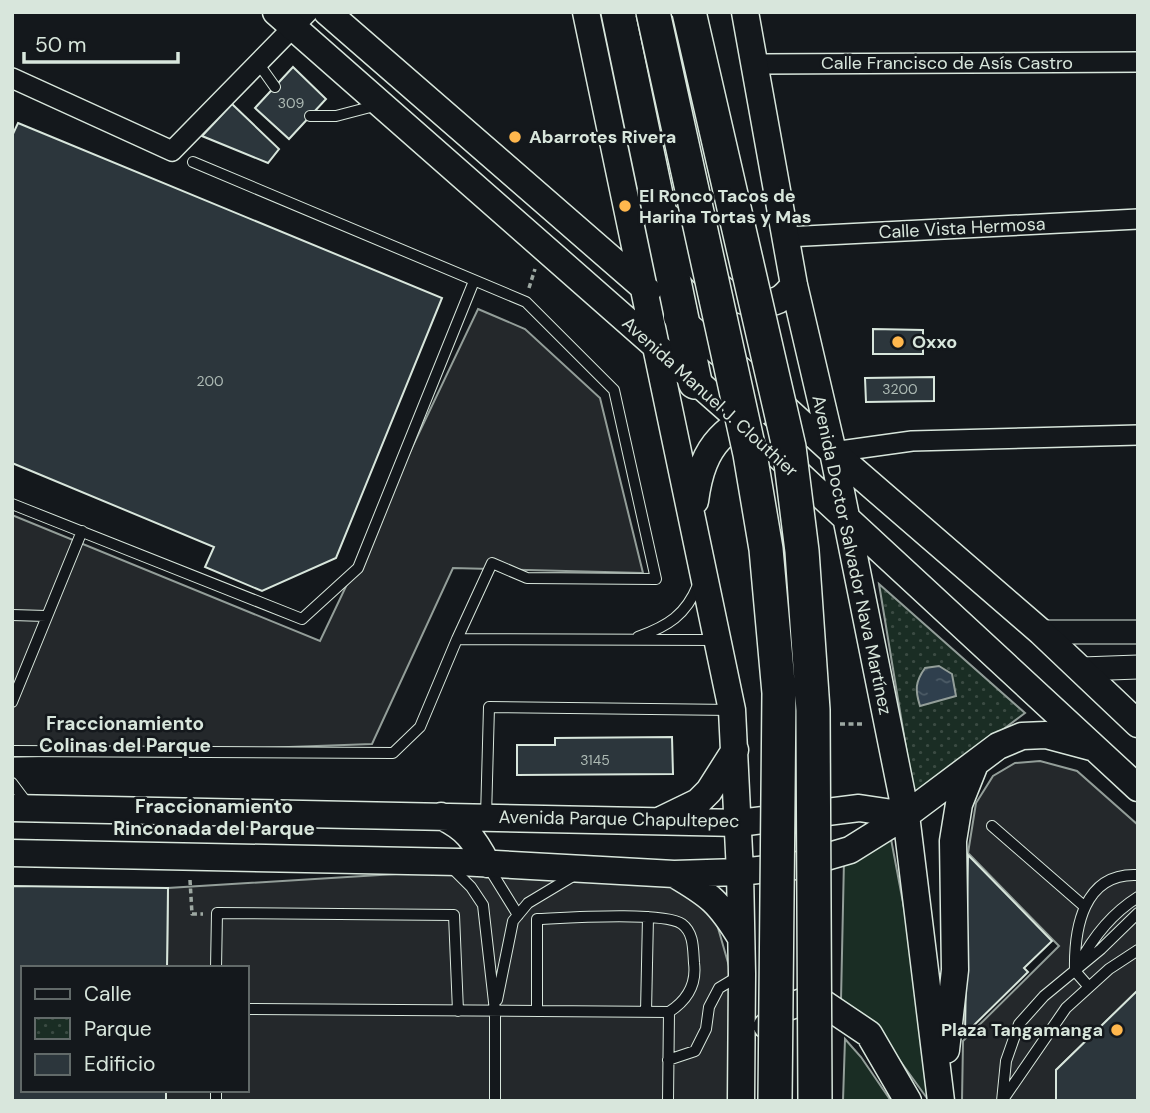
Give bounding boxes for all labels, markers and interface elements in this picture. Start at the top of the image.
scale bar [24,21,178,65]
text: 50 m [35,31,86,59]
street label: Calle Francisco de Asís Castro [821,51,1073,75]
house number: 309 [278,94,305,112]
place label: Abarrotes Rivera [529,125,676,149]
marker: Abarrotes Rivera [507,129,523,145]
place label: El Ronco Tacos de Harina Tortas y Mas [639,184,811,229]
marker: El Ronco Tacos de Harina Tortas y Mas [617,198,633,214]
street label: Calle Vista Hermosa [878,212,1046,244]
street label: Avenida Manuel J. Clouthier [617,311,803,483]
place label: Oxxo [912,330,957,354]
marker: Oxxo [890,334,906,350]
house number: 200 [196,372,224,390]
house number: 3200 [882,380,918,398]
street label: Avenida Doctor Salvador Nava Martínez [806,393,898,717]
district label: Fraccionamiento Colinas del Parque [39,711,211,758]
house number: 3145 [580,751,610,769]
district label: Fraccionamiento Rinconada del Parque [113,794,315,841]
street label: Avenida Parque Chapultepec [498,805,740,833]
legend [21,966,248,1092]
text: Calle [84,980,132,1008]
text: Parque [84,1015,152,1043]
place label: Plaza Tangamanga [941,1018,1103,1042]
marker: Plaza Tangamanga [1109,1022,1125,1038]
text: Edificio [84,1050,155,1078]

